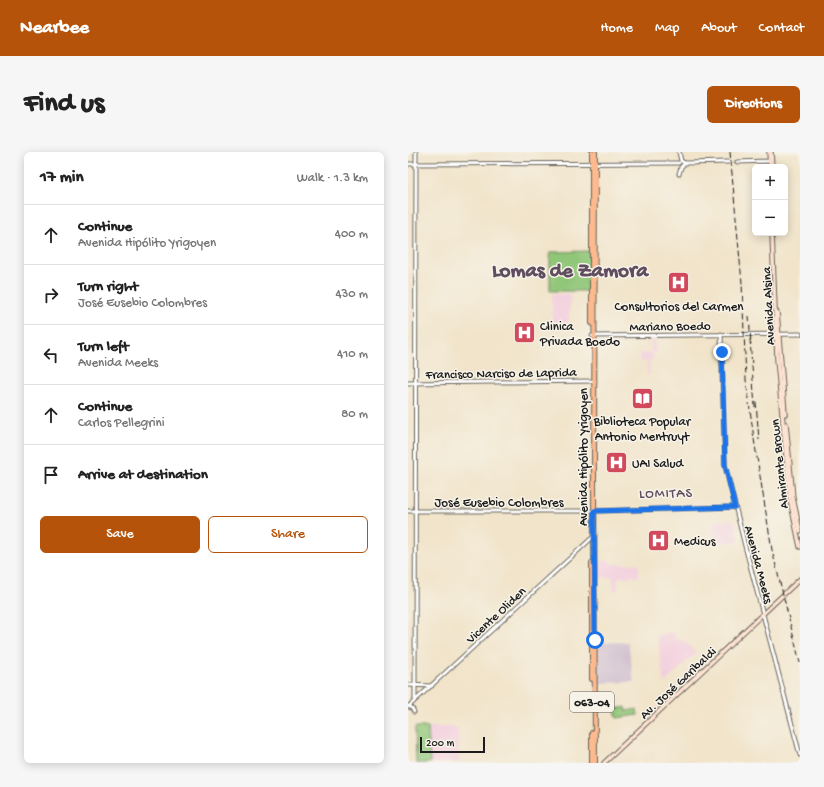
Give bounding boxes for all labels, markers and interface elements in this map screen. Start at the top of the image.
text: Nearbee [20,17,89,40]
text: Home [601,20,633,37]
text: Map [655,20,679,37]
text: About [701,20,737,37]
text: Contact [759,20,804,37]
button: Directions [707,86,800,123]
text: Find us [24,88,104,121]
map controls [752,164,788,236]
button: + [752,164,788,200]
text: 17 min [40,168,84,188]
text: Walk · 1.3 km [297,171,368,186]
button: − [752,200,788,236]
text: Continue [78,218,132,236]
icon: ahead [40,224,62,246]
text: 400 m [335,227,368,242]
text: Avenida Hipólito Yrigoyen [78,236,216,251]
district label: Lomas de Zamora [492,260,649,285]
street label: Avenida Alsina [760,265,779,345]
hospital icon: Consultorios del Carmen [666,270,692,296]
text: Turn right [78,278,138,296]
icon: right [40,284,62,306]
text: 430 m [335,287,368,302]
text: José Eusebio Colombres [78,296,207,311]
place label: Consultorios del Carmen [614,300,744,315]
hospital icon: Clinica Privada Boedo [511,319,537,345]
street label: Mariano Boedo [629,319,711,336]
place label: Clinica Privada Boedo [539,320,620,350]
text: Turn left [78,338,129,356]
route end [713,343,731,361]
icon: left [40,344,62,366]
text: 410 m [337,347,368,362]
text: Avenida Meeks [78,356,158,371]
street label: Francisco Narciso de Laprida [424,366,577,383]
library icon: Biblioteca Popular Antonio Mentruyt [629,385,655,411]
street label: Avenida Hipólito Yrigoyen [577,387,592,526]
text: Continue [78,398,132,416]
icon: ahead [40,404,62,426]
text: 80 m [341,407,368,422]
place label: Biblioteca Popular Antonio Mentruyt [593,415,692,445]
text: Carlos Pellegrini [78,416,164,431]
street label: Almirante Brown [768,417,793,509]
hospital icon: UAI Salud [604,449,630,475]
place label: UAI Salud [632,457,685,472]
icon: arrive [40,464,62,486]
text: Arrive at destination [78,466,208,484]
district label: LOMITAS [639,486,693,503]
street label: José Eusebio Colombres [434,496,565,511]
button: Save [40,516,200,553]
button: Share [208,516,368,553]
street label: Avenida Meeks [740,524,776,606]
hospital icon: Medicus [645,527,671,553]
place label: Medicus [674,535,717,550]
street label: Vicente Oliden [463,584,530,648]
route start [586,631,604,649]
street label: Av. José Garibaldi [637,644,720,723]
road number: 063-04 [570,692,614,712]
scale bar [420,735,485,754]
text: 200 m [426,738,454,750]

